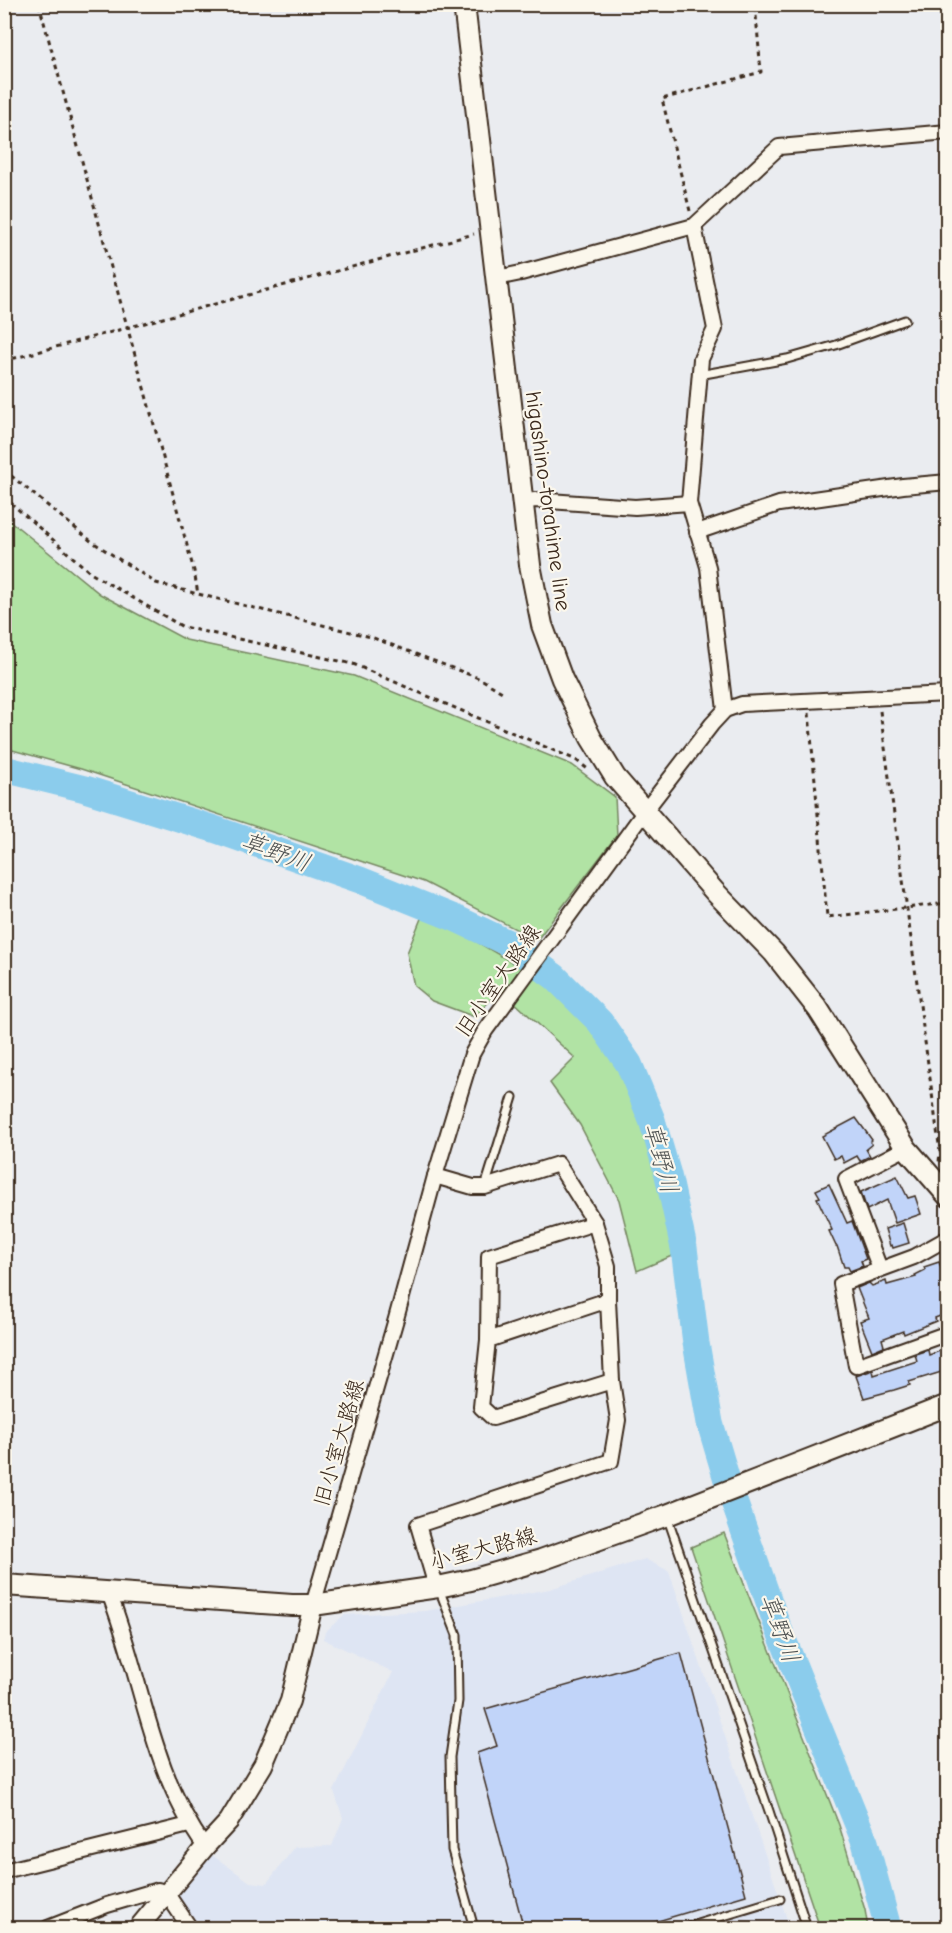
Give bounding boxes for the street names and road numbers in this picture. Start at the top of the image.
street label: higashino-torahime line [520,389,576,613]
street label: 旧小室大路線 [449,919,547,1043]
street label: 旧小室大路線 [308,1376,370,1510]
street label: 小室大路線 [427,1522,539,1576]

